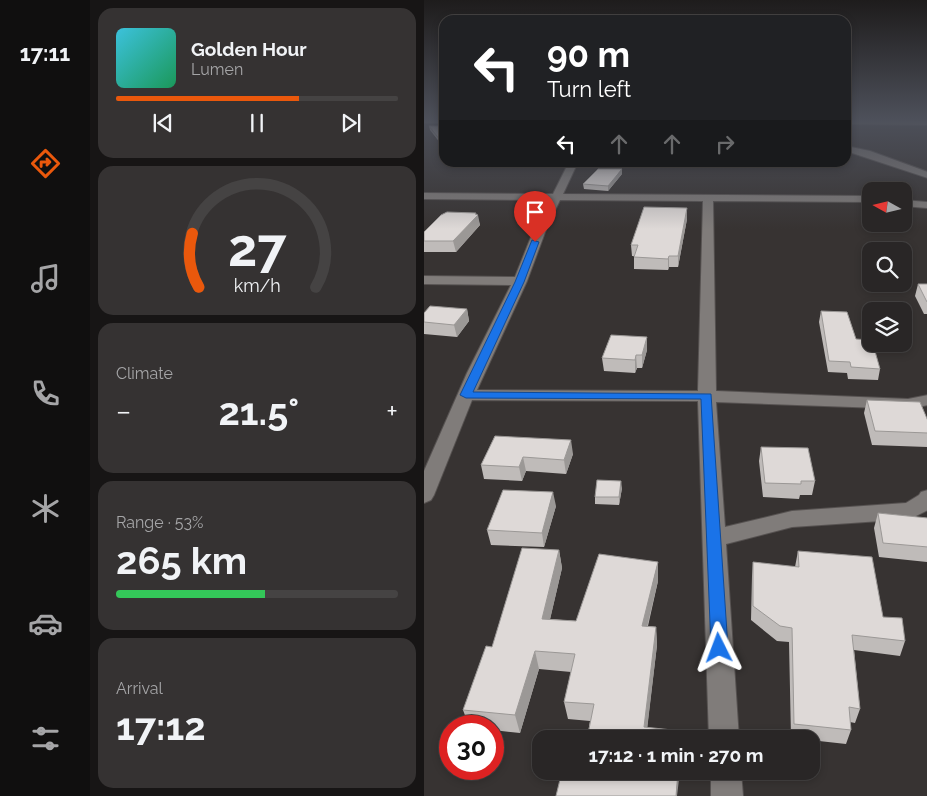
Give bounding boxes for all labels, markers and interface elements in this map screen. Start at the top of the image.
text: 90 m [547,34,630,75]
icon: left [464,35,529,100]
text: Golden Hour [191,38,307,60]
text: 17:11 [20,40,70,66]
text: Lumen [191,60,243,79]
text: Turn left [547,76,631,102]
icon: previous [149,109,177,137]
icon: pause [243,109,271,137]
icon: next [337,109,365,137]
icon: left [552,130,580,158]
icon: ahead [605,130,633,158]
icon: ahead [658,130,686,158]
icon: right [711,130,739,158]
icon: directions [28,146,63,181]
north arrow [862,182,912,232]
map controls [862,182,912,352]
pin [514,191,556,242]
icon: arrive [521,198,549,226]
text: 27 [228,217,287,278]
button: search [862,242,912,292]
icon: music [28,261,63,296]
text: km/h [233,275,281,296]
button: layers [862,302,912,352]
text: Climate [116,364,173,383]
icon: phone [28,376,63,411]
text: 21.5° [218,389,299,434]
text: − [116,395,131,428]
text: + [386,395,398,428]
icon: climate [28,491,63,526]
text: Range · 53% [116,513,204,532]
text: 265 km [116,538,247,583]
icon: car [28,606,63,641]
position arrow [692,621,744,673]
text: Arrival [116,679,163,698]
text: 17:12 [116,704,206,749]
speed limit sign: 30 [439,715,504,780]
icon: filters [28,721,63,756]
text: 17:12 · 1 min · 270 m [589,744,763,766]

